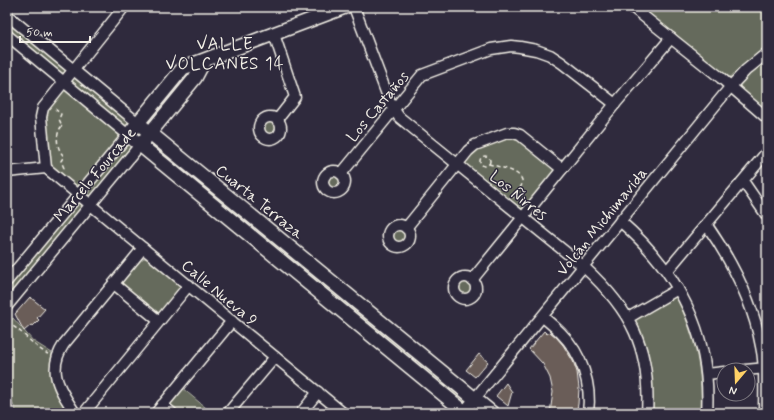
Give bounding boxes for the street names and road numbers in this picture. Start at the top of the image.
street label: Los Castaños [342,67,414,147]
street label: Marcelo Fourcade [49,123,141,227]
street label: Cuarta Terraza [211,160,308,244]
street label: Volcán Michimavida [552,163,652,280]
street label: Los Ñirres [485,166,551,226]
street label: Calle Nueva 9 [177,255,262,331]

